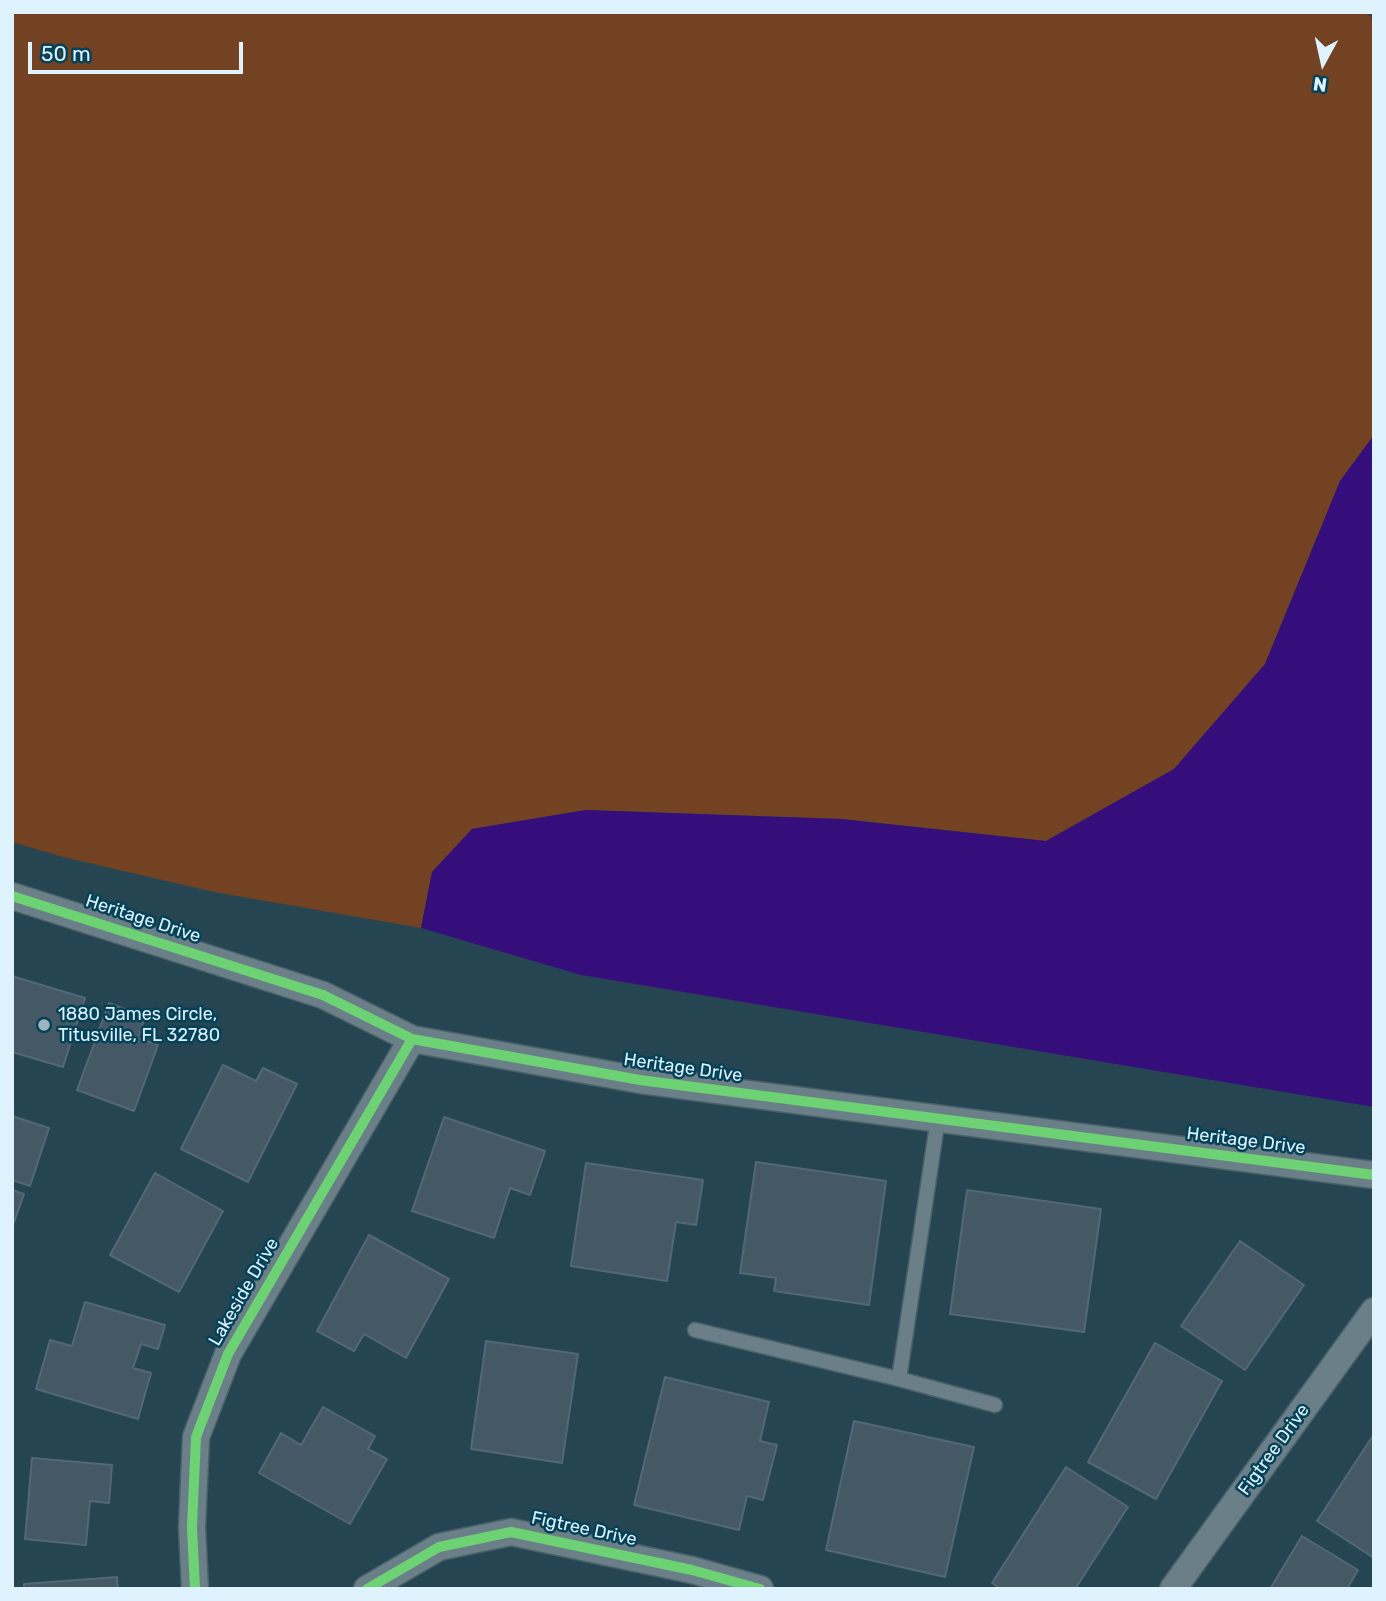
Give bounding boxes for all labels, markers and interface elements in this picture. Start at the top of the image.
scale bar [32,28,247,72]
north arrow [1288,28,1358,98]
text: 50 m [41,41,91,66]
text: N [1312,72,1328,97]
street label: Heritage Drive [83,890,203,948]
place label: 1880 James Circle, Titusville, FL 32780 [58,1004,220,1046]
marker: 1880 James Circle, Titusville, FL 32780 [36,1017,52,1033]
street label: Heritage Drive [622,1049,744,1087]
street label: Heritage Drive [1185,1123,1307,1159]
street label: Lakeside Drive [204,1234,284,1350]
street label: Figtree Drive [1234,1400,1314,1500]
street label: Figtree Drive [529,1507,639,1551]

